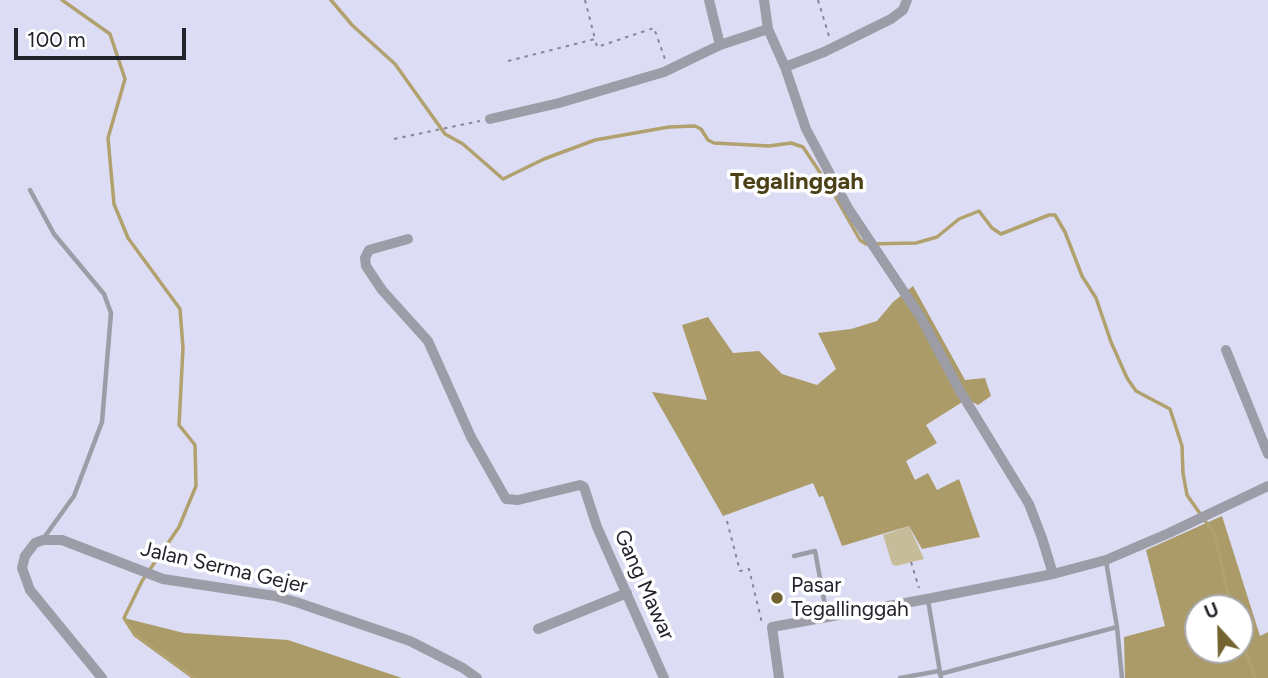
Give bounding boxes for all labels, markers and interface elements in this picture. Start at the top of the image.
scale bar [18,14,189,58]
text: 100 m [27,27,86,52]
district label: Tegalinggah [730,168,864,196]
street label: Gang Mawar [608,526,680,644]
street label: Jalan Serma Gejer [138,537,310,599]
place label: Pasar Tegallinggah [791,573,909,623]
marker: Pasar Tegallinggah [769,590,785,606]
north arrow [1184,594,1254,664]
text: U [1201,598,1222,624]

